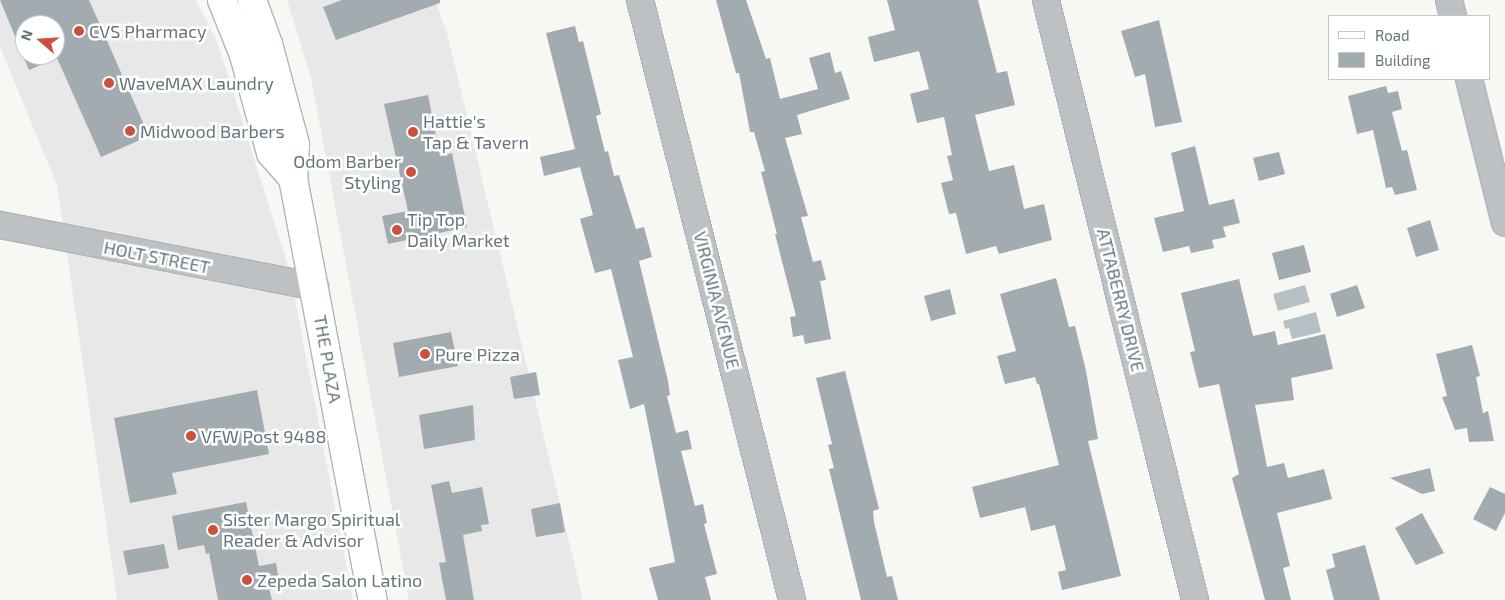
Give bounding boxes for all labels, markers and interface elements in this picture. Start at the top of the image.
north arrow [15,15,65,65]
legend [1328,15,1490,80]
place label: CVS Pharmacy [89,20,206,42]
marker: CVS Pharmacy [73,25,85,37]
text: Road [1375,26,1410,44]
text: N [17,28,36,43]
text: Building [1375,51,1430,69]
place label: WaveMAX Laundry [119,72,274,94]
marker: WaveMAX Laundry [103,77,115,89]
place label: Hattie's Tap & Tavern [423,111,529,154]
place label: Midwood Barbers [140,120,285,142]
marker: Midwood Barbers [124,125,136,137]
marker: Hattie's Tap & Tavern [407,126,419,138]
place label: Odom Barber Styling [293,151,401,193]
marker: Odom Barber Styling [405,166,417,178]
place label: Tip Top Daily Market [407,209,510,252]
marker: Tip Top Daily Market [391,224,403,236]
street label: ATTABERRY DRIVE [1093,226,1149,374]
street label: VIRGINIA AVENUE [689,229,745,371]
street label: HOLT STREET [102,236,212,278]
street label: THE PLAZA [310,313,346,405]
place label: Pure Pizza [435,343,520,365]
marker: Pure Pizza [419,348,431,360]
place label: VFW Post 9488 [201,425,327,447]
marker: VFW Post 9488 [185,430,197,442]
place label: Sister Margo Spiritual Reader & Advisor [223,509,401,552]
marker: Sister Margo Spiritual Reader & Advisor [207,524,219,536]
place label: Zepeda Salon Latino [257,569,422,591]
marker: Zepeda Salon Latino [241,574,253,586]

